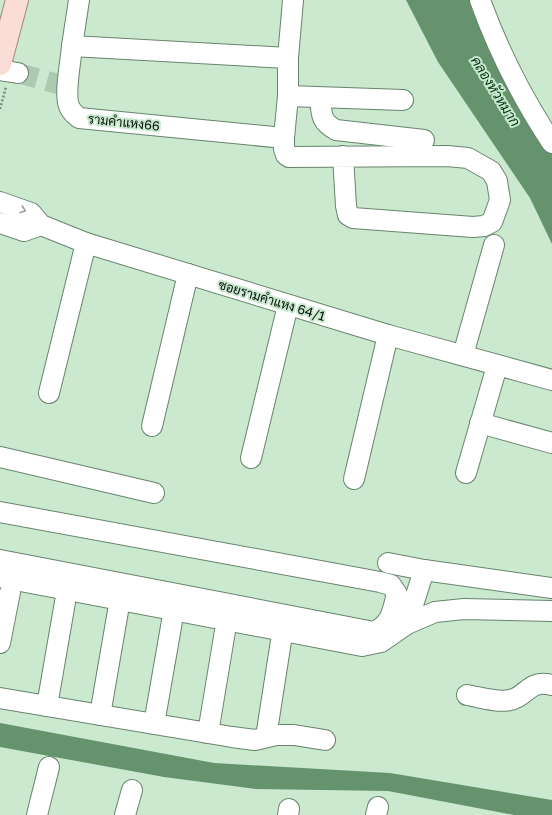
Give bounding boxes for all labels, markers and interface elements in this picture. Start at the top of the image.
water label: คลองหัวหมาก [468,53,524,129]
street label: รามคำแหง66 [87,110,161,134]
one-way arrow [19,205,26,214]
street label: ซอยรามคำแหง 64/1 [217,276,327,324]

